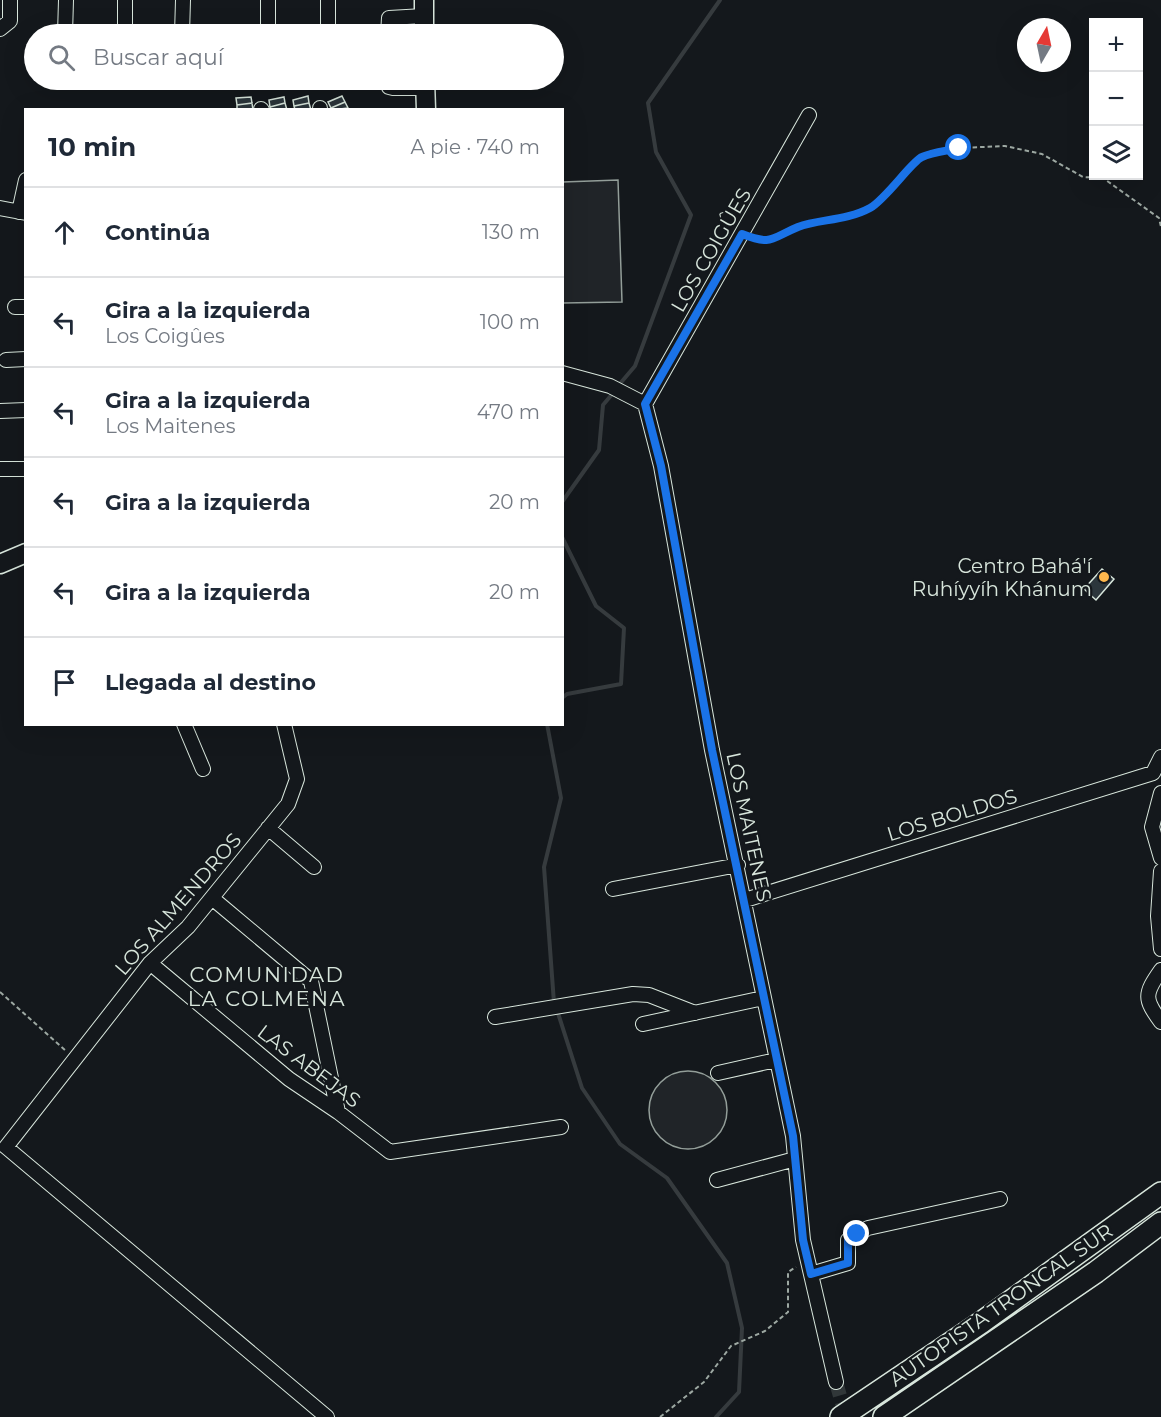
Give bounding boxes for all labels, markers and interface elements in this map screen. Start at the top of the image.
north arrow [1017,18,1071,72]
map controls [1089,18,1143,180]
button: + [1089,18,1143,72]
search box [24,24,564,90]
icon: search [45,41,78,74]
text: Buscar aquí [93,44,224,71]
button: − [1089,72,1143,126]
button: layers [1089,126,1143,180]
text: 10 min [48,131,136,163]
route start [945,134,971,160]
text: A pie · 740 m [410,135,540,159]
street label: LOS COIGÛES [666,184,756,316]
icon: ahead [48,216,81,249]
text: Continúa [105,219,210,246]
text: 130 m [482,220,540,244]
text: Gira a la izquierda [105,297,311,324]
icon: left [48,306,81,339]
text: 100 m [480,310,540,334]
text: Los Coigûes [105,324,225,348]
text: Gira a la izquierda [105,387,311,414]
icon: left [48,396,81,429]
text: 470 m [477,400,540,424]
text: Los Maitenes [105,414,235,438]
icon: left [48,486,81,519]
text: Gira a la izquierda [105,489,311,516]
text: 20 m [489,490,540,514]
place label: Centro Bahá'í Ruhíyyíh Khánum [912,554,1094,601]
marker: Centro Bahá'í Ruhíyyíh Khánum [1097,570,1111,584]
icon: left [48,576,81,609]
text: Gira a la izquierda [105,579,311,606]
text: 20 m [489,580,540,604]
icon: arrive [48,666,81,699]
text: Llegada al destino [105,669,316,696]
street label: LOS MAITENES [721,750,777,904]
street label: LOS BOLDOS [884,784,1020,846]
street label: LOS ALMENDROS [110,828,246,980]
district label: COMUNIDAD LA COLMENA [188,962,346,1011]
street label: LAS ABEJAS [253,1019,365,1113]
street label: AUTOPISTA TRONCAL SUR [885,1219,1117,1391]
route end [843,1220,869,1246]

